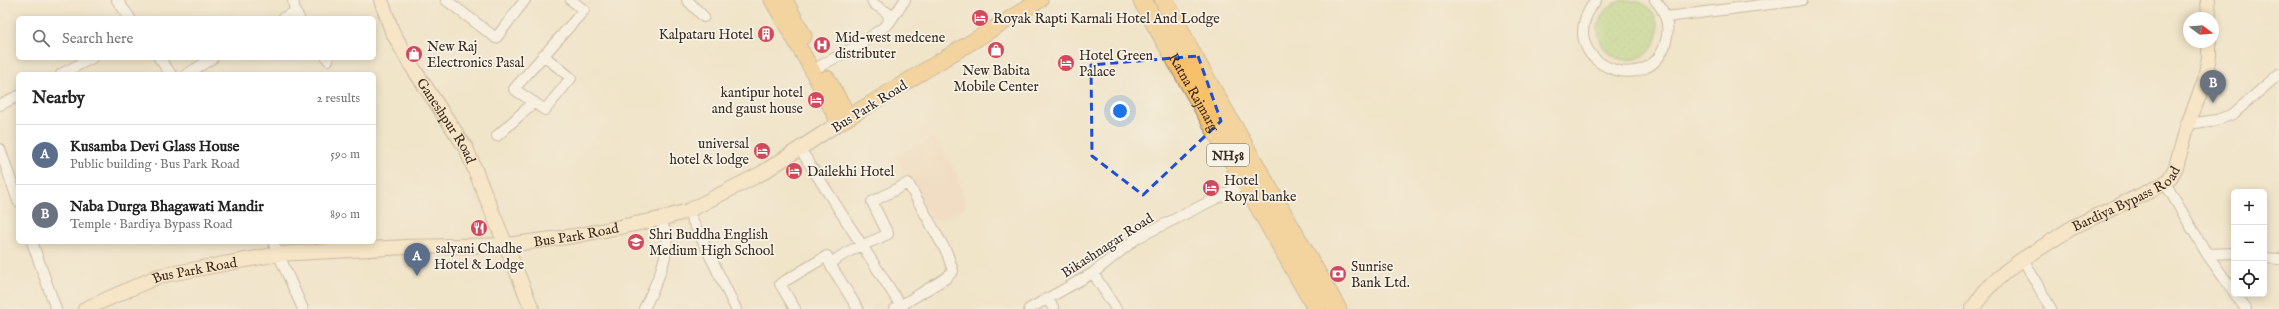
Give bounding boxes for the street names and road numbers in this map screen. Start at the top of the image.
street label: Ratna Rajmarg [1164,50,1223,136]
street label: Ganeshpur Road [412,75,480,167]
street label: Bus Park Road [828,76,911,137]
road number: NH58 [1207,144,1249,166]
street label: Bardiya Bypass Road [2069,163,2185,236]
street label: Bikashnagar Road [1058,209,1157,282]
street label: Bus Park Road [532,219,621,251]
street label: Bus Park Road [149,254,239,288]

